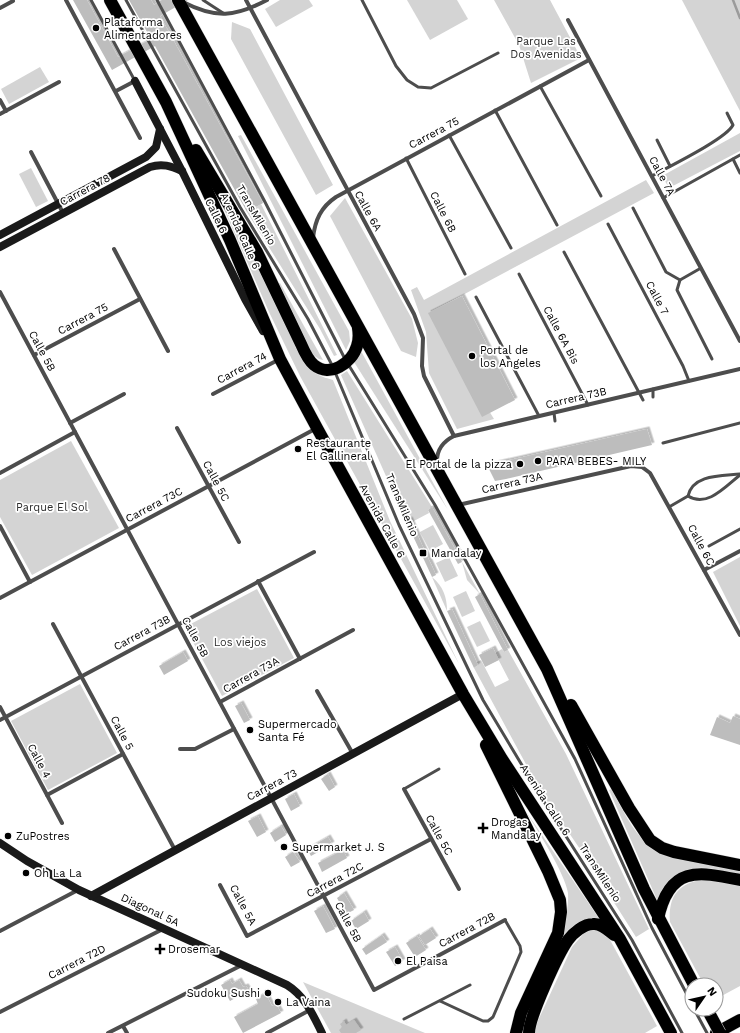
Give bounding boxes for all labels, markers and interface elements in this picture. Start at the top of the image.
place label: Plataforma Alimentadores [104,16,182,42]
marker: Plataforma Alimentadores [91,23,101,33]
park label: Parque Las Dos Avenidas [510,35,582,61]
street label: Carrera 75 [407,114,461,152]
street label: Calle 7A [646,154,678,198]
street label: Carrera 78 [58,171,113,209]
street label: TransMilenio [234,183,278,247]
street label: Calle 6A [352,188,384,234]
street label: Calle 6B [427,189,459,235]
street label: Avenida Calle 6 [217,191,263,272]
street label: Calle 6 [202,196,230,236]
street label: Calle 7 [643,279,671,317]
street label: Carrera 75 [56,300,110,338]
street label: Calle 6A Bis [540,304,582,366]
street label: Calle 5B [26,328,58,374]
place label: Portal de los Angeles [480,344,541,370]
street label: Carrera 74 [215,349,269,387]
marker: Portal de los Angeles [467,351,477,361]
street label: Carrera 73B [544,385,608,411]
place label: Restaurante El Gallineral [306,437,371,463]
marker: Restaurante El Gallineral [293,444,303,454]
place label: PARA BEBES- MILY [546,455,647,468]
marker: PARA BEBES- MILY [533,456,543,466]
street label: Calle 5C [200,458,232,504]
place label: El Portal de la pizza [405,458,512,471]
marker: El Portal de la pizza [515,459,525,469]
street label: Carrera 73A [480,470,544,496]
street label: TransMilenio [383,471,421,539]
street label: Avenida Calle 6 [356,482,408,561]
street label: Carrera 73C [123,484,185,525]
park label: Parque El Sol [16,501,89,514]
street label: Calle 6C [685,522,717,568]
place label: Mandalay [431,547,482,560]
marker: Mandalay [418,548,428,558]
street label: Carrera 73B [111,613,173,653]
street label: Calle 5B [179,614,211,660]
park label: Los viejos [214,636,266,649]
street label: Carrera 73A [221,654,281,696]
street label: Calle 5 [108,714,136,752]
place label: Supermercado Santa Fé [258,718,337,744]
marker: Supermercado Santa Fé [245,725,255,735]
street label: Calle 4 [24,741,54,781]
street label: Avenida Calle 6 [517,762,573,838]
street label: Carrera 73 [245,766,299,804]
street label: Calle 5C [423,812,456,858]
place label: Drogas Mandalay [491,816,542,842]
marker: Drogas Mandalay [478,823,488,833]
place label: ZuPostres [16,830,70,843]
marker: ZuPostres [3,831,13,841]
place label: Supermarket J. S [292,841,385,854]
street label: TransMilenio [576,841,624,905]
marker: Supermarket J. S [279,842,289,852]
street label: Carrera 72C [304,859,366,900]
place label: Oh La La [34,867,82,880]
marker: Oh La La [21,868,31,878]
street label: Calle 5A [227,882,259,928]
street label: Diagonal 5A [119,891,181,929]
street label: Calle 5B [332,899,364,945]
street label: Carrera 72B [436,910,498,950]
street label: Carrera 72D [46,942,108,982]
place label: Drosemar [168,943,221,956]
marker: Drosemar [155,944,165,954]
place label: El Paisa [406,955,448,968]
marker: El Paisa [393,956,403,966]
north arrow [684,977,724,1017]
text: N [704,985,720,999]
place label: Sudoku Sushi [187,987,260,1000]
marker: Sudoku Sushi [263,988,273,998]
place label: La Vaina [286,996,331,1009]
marker: La Vaina [273,997,283,1007]

